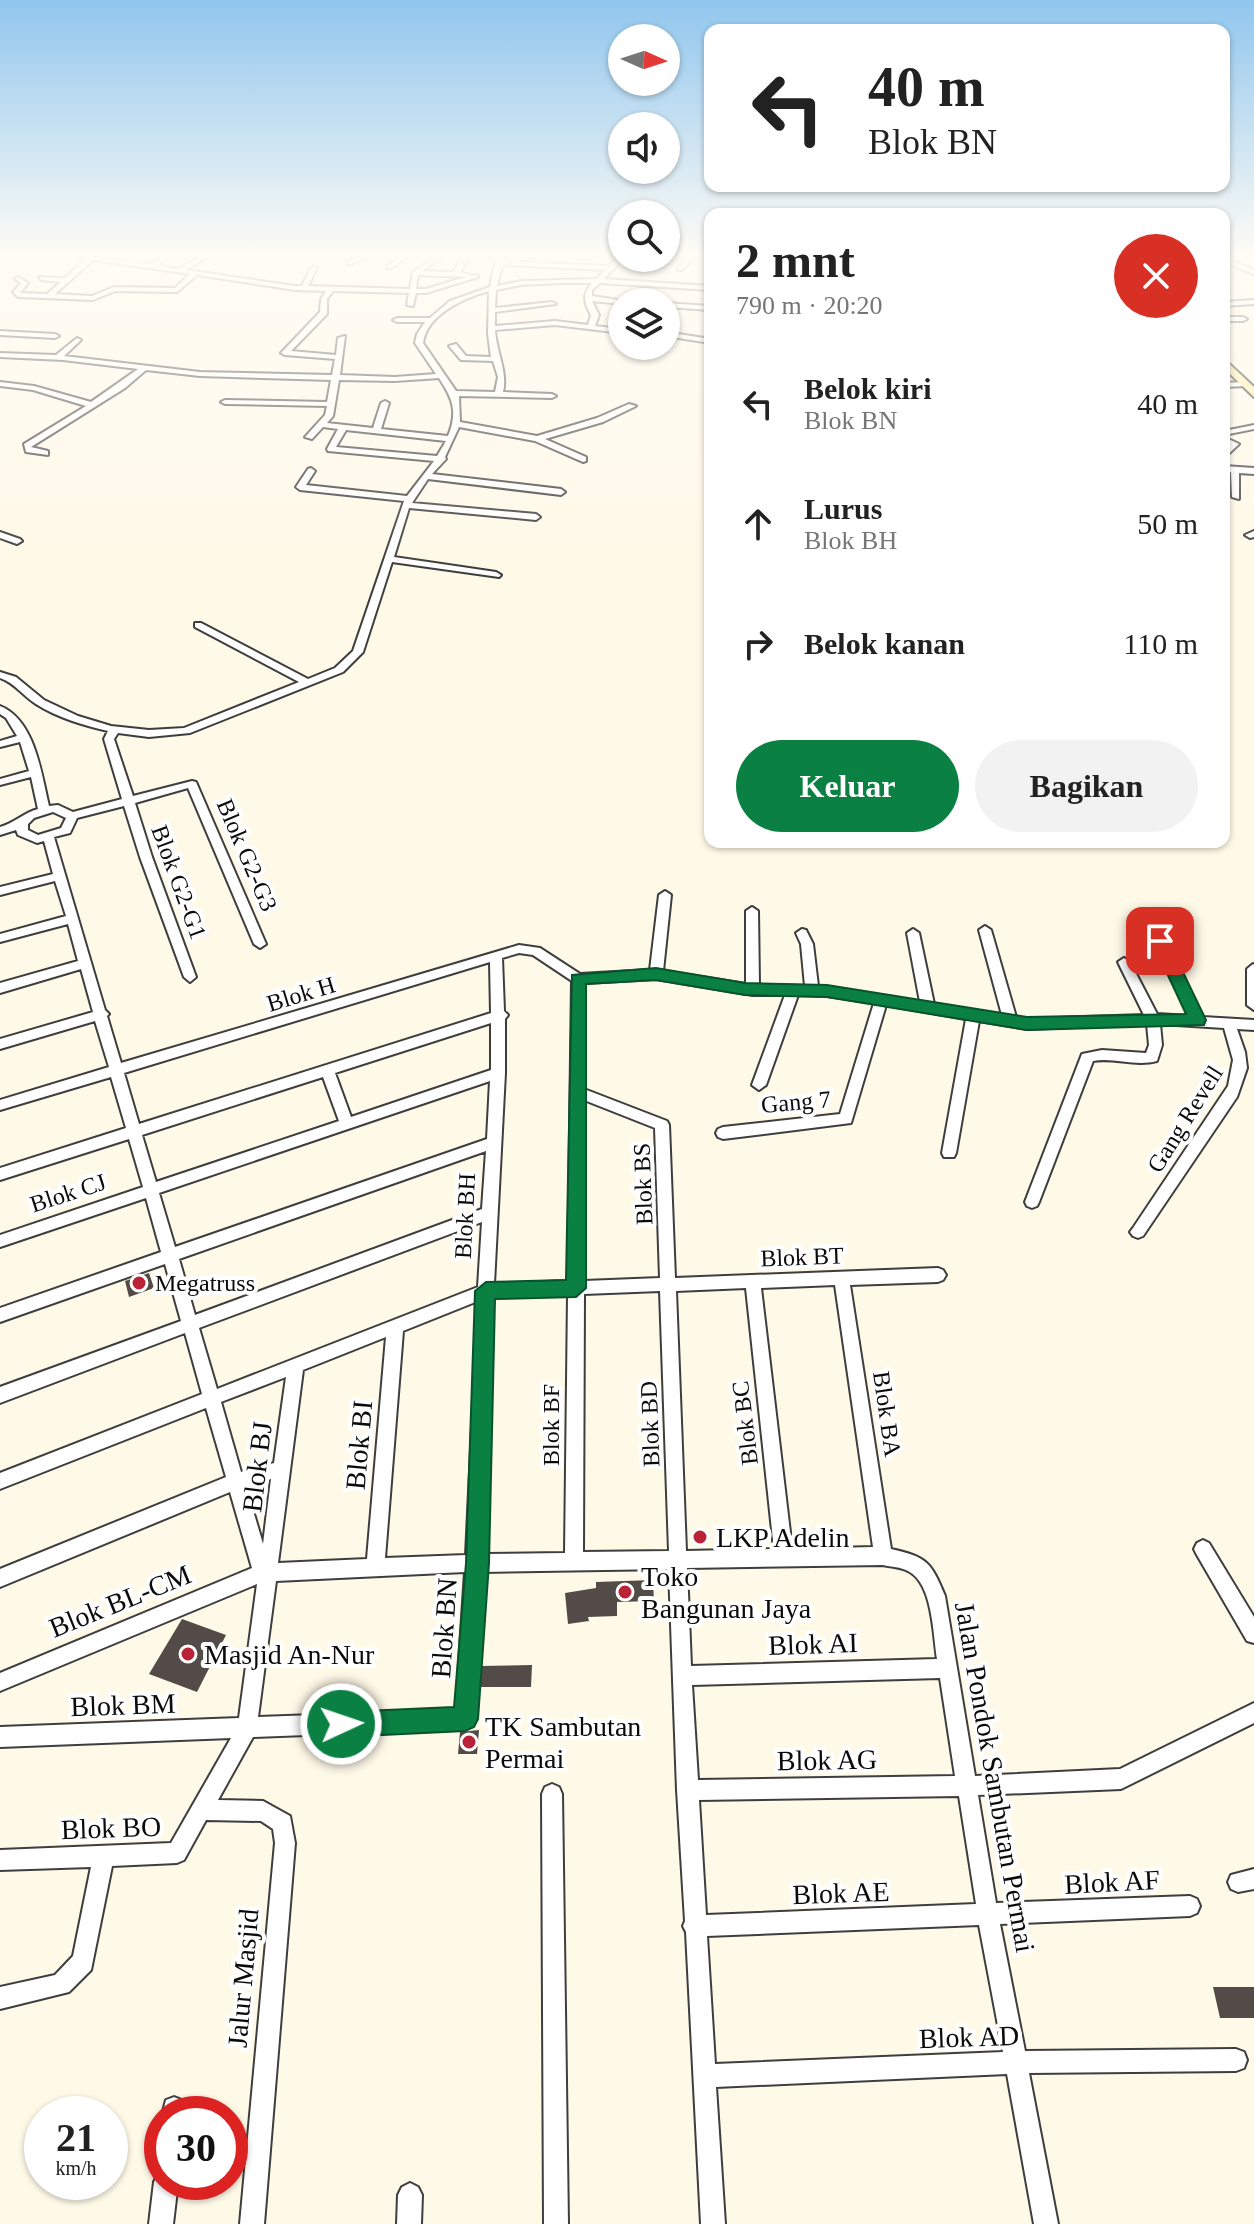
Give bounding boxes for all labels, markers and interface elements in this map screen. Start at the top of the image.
north arrow [608,24,680,96]
map controls [608,24,680,360]
icon: left [736,56,840,160]
text: 40 m [868,56,985,118]
button: sound [608,112,680,184]
text: Blok BN [868,122,997,162]
button: search [608,200,680,272]
text: 2 mnt [736,234,855,287]
button: close [1114,234,1198,318]
button: layers [608,288,680,360]
text: 790 m · 20:20 [736,291,883,320]
text: Belok kiri [804,372,932,405]
icon: left [736,382,780,426]
text: 40 m [1137,387,1198,420]
text: Blok BN [804,406,897,435]
text: Lurus [804,492,882,525]
icon: ahead [736,502,780,546]
text: 50 m [1137,507,1198,540]
text: Blok BH [804,526,897,555]
icon: right [736,622,780,666]
text: Belok kanan [804,627,965,660]
text: 110 m [1123,627,1198,660]
button: Keluar [736,740,959,832]
button: Bagikan [975,740,1198,832]
street label: Blok G2-G3 [212,795,282,915]
street label: Blok G2-G1 [146,821,212,943]
pin [1126,907,1194,975]
icon: arrive [1138,919,1182,963]
street label: Blok H [264,971,338,1017]
street label: Gang Revell [1142,1061,1228,1177]
street label: Gang 7 [760,1086,832,1118]
street label: Blok BS [629,1143,657,1225]
street label: Blok CJ [27,1169,109,1217]
street label: Blok BH [450,1172,480,1260]
street label: Blok BT [760,1243,844,1271]
place label: Megatruss [155,1270,255,1296]
marker: Megatruss [130,1274,148,1292]
street label: Blok BA [868,1370,906,1459]
street label: Blok BC [727,1379,763,1467]
street label: Blok BD [636,1381,664,1467]
street label: Blok BF [538,1384,564,1466]
street label: Blok BI [340,1399,378,1491]
street label: Blok BJ [236,1420,278,1514]
place label: LKP Adelin [716,1522,850,1553]
marker: LKP Adelin [691,1528,709,1546]
street label: Blok BL-CM [45,1558,195,1643]
place label: Toko Bangunan Jaya [641,1561,812,1624]
street label: Blok BN [425,1577,463,1679]
marker: Toko Bangunan Jaya [616,1583,634,1601]
street label: Jalan Pondok Sambutan Permai [949,1599,1041,1955]
street label: Blok AI [768,1627,858,1661]
place label: Masjid An-Nur [204,1639,375,1670]
marker: Masjid An-Nur [179,1645,197,1663]
position arrow [299,1682,383,1766]
street label: Blok BM [70,1688,176,1722]
place label: TK Sambutan Permai [485,1711,641,1774]
marker: TK Sambutan Permai [460,1733,478,1751]
street label: Blok AG [777,1744,877,1776]
street label: Blok BO [60,1811,162,1845]
street label: Blok AF [1063,1864,1161,1900]
street label: Blok AE [792,1876,890,1910]
street label: Jalur Masjid [221,1907,265,2049]
street label: Blok AD [918,2020,1020,2054]
speed limit sign: 30 [144,2096,248,2200]
text: 21 [56,2115,96,2160]
text: km/h [55,2157,97,2179]

